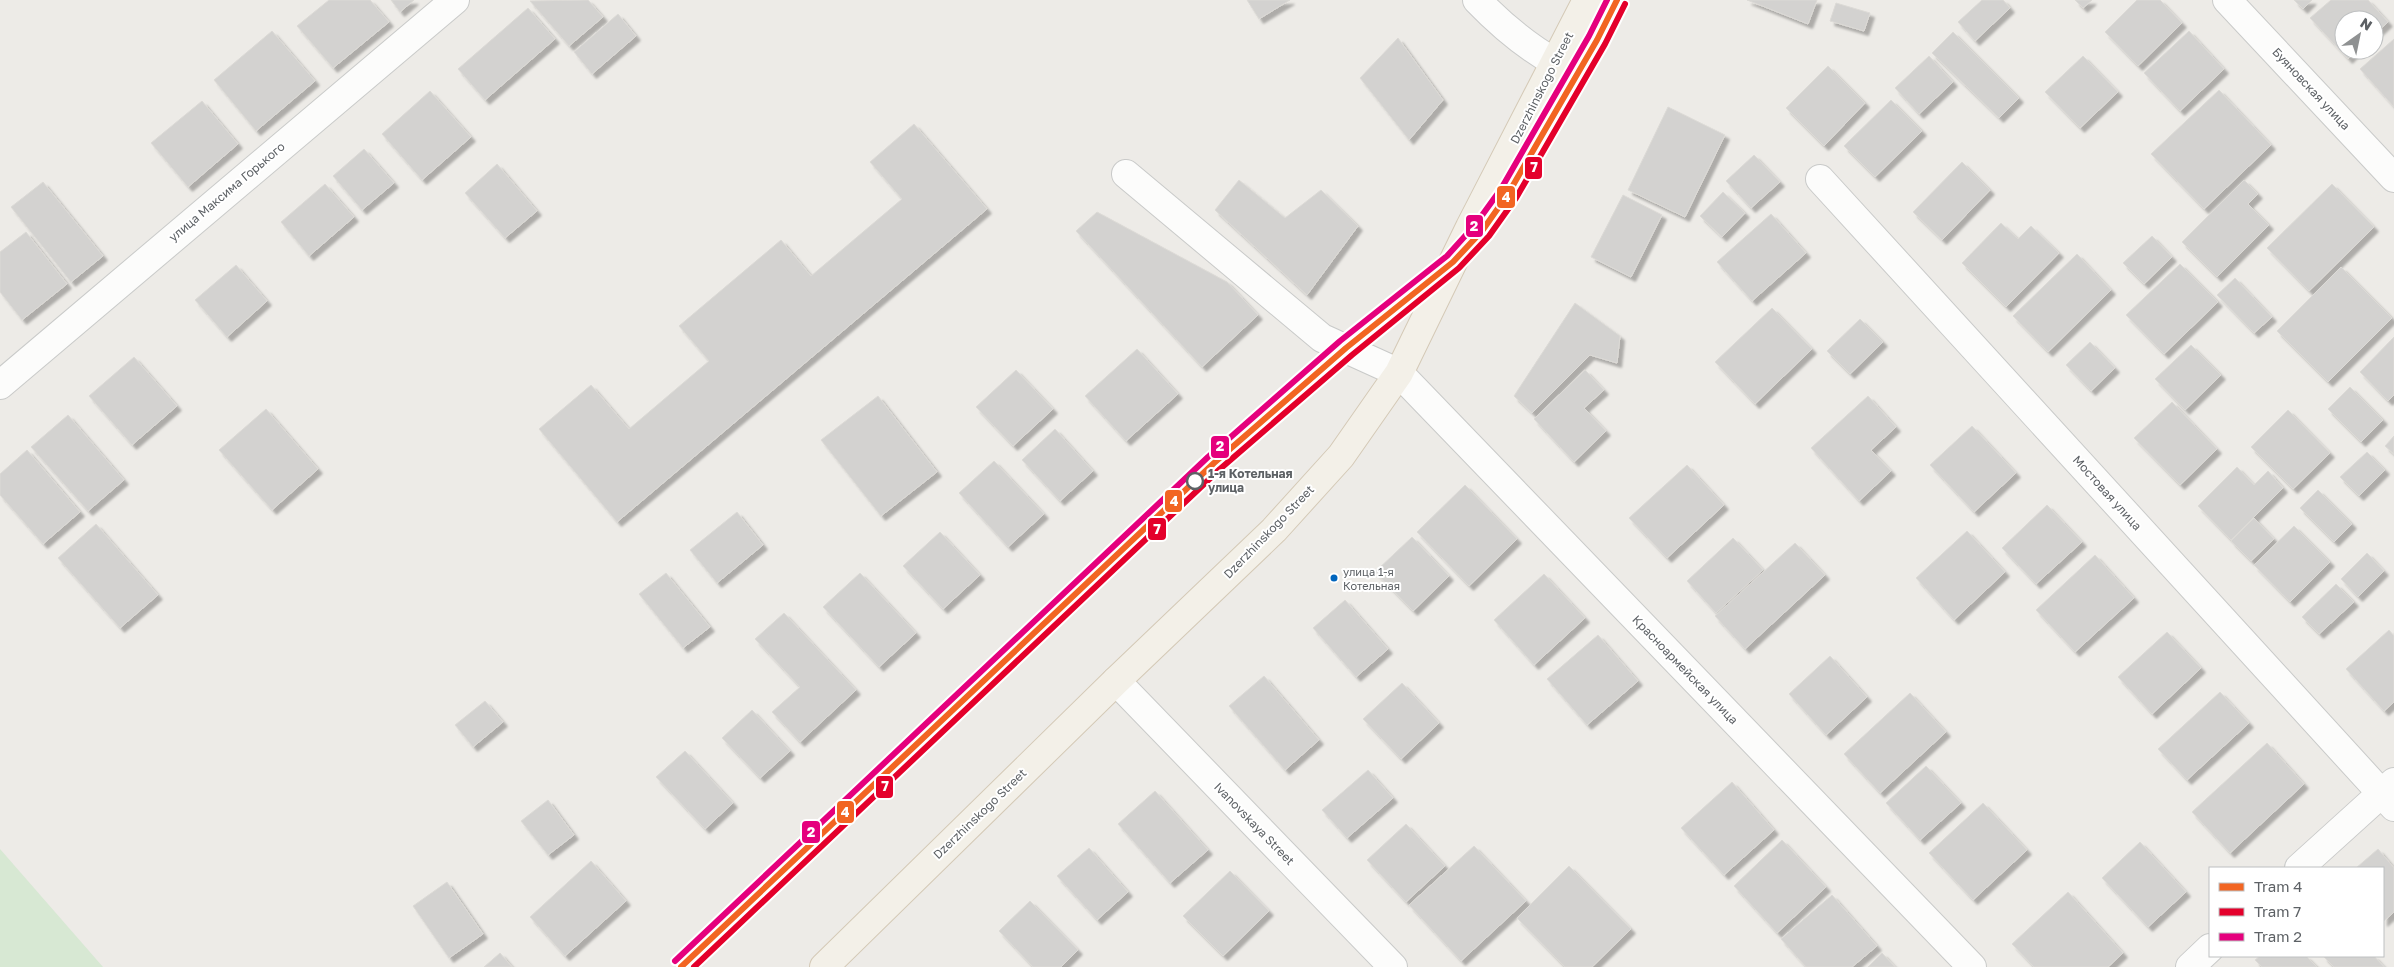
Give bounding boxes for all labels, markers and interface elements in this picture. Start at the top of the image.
north arrow [2334,10,2384,60]
text: N [2357,14,2375,34]
street label: Dzerzhinskogo Street [1507,29,1576,146]
street label: Буяновская улица [2269,44,2353,133]
street label: улица Максима Горького [166,139,288,245]
line badge: 7 [1524,156,1543,180]
text: 7 [1530,158,1538,175]
line badge: 4 [1496,185,1516,209]
text: 4 [1502,188,1511,205]
line badge: 2 [1465,214,1484,238]
text: 2 [1470,217,1479,234]
line badge: 2 [1210,435,1230,459]
text: 2 [1216,437,1225,454]
street label: Мостовая улица [2070,452,2145,533]
place label: 1-я Котельная улица [1208,466,1293,495]
marker: 1-я Котельная улица [1186,472,1204,490]
street label: Dzerzhinskogo Street [1220,482,1317,581]
line badge: 4 [1164,489,1183,513]
text: 4 [1170,492,1179,509]
line badge: 7 [1147,517,1167,541]
text: 7 [1153,520,1161,537]
place label: улица 1-я Котельная [1343,565,1400,592]
marker: улица 1-я Котельная [1329,573,1339,583]
street label: Красноармейская улица [1629,612,1741,727]
street label: Dzerzhinskogo Street [930,765,1029,862]
line badge: 7 [875,775,894,799]
text: 7 [881,777,889,794]
street label: Ivanovskaya Street [1211,779,1298,868]
line badge: 4 [836,800,855,824]
text: 4 [841,803,850,820]
line badge: 2 [801,820,821,844]
text: 2 [807,823,816,840]
legend [2209,867,2384,957]
text: Tram 4 [2254,877,2302,895]
text: Tram 7 [2254,902,2301,920]
text: Tram 2 [2254,927,2302,945]

